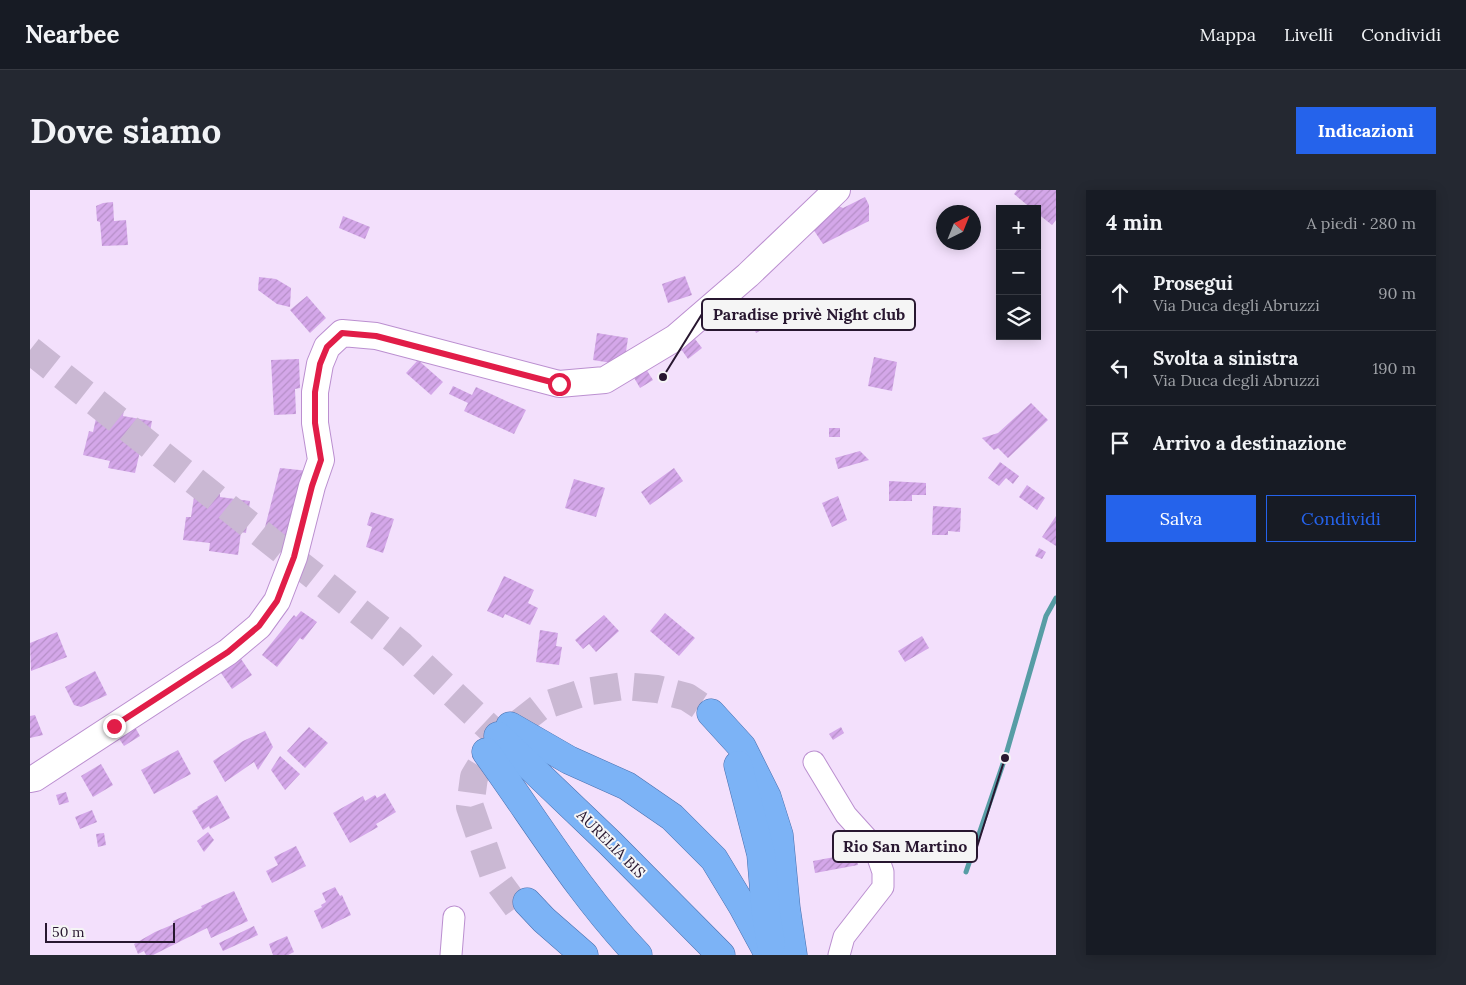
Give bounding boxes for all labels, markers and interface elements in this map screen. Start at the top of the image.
text: Nearbee [25,19,119,50]
text: Mappa [1199,23,1256,46]
text: Livelli [1284,23,1333,46]
text: Condividi [1361,23,1441,46]
button: Indicazioni [1296,107,1436,154]
text: Dove siamo [30,108,221,153]
north arrow [936,205,981,250]
map controls [996,205,1041,340]
button: + [996,205,1041,250]
text: 4 min [1106,209,1163,236]
text: A piedi · 280 m [1307,213,1416,233]
button: − [996,250,1041,295]
text: Prosegui [1153,271,1233,295]
icon: ahead [1106,279,1134,307]
text: 90 m [1378,283,1416,303]
button: layers [996,295,1041,340]
text: Via Duca degli Abruzzi [1153,295,1320,315]
callout: Paradise privè Night club [702,299,915,330]
text: Paradise privè Night club [713,304,905,324]
text: Svolta a sinistra [1153,346,1298,370]
icon: left [1106,354,1134,382]
text: 190 m [1372,358,1416,378]
text: Via Duca degli Abruzzi [1153,370,1320,390]
route start [548,373,571,396]
icon: arrive [1106,429,1134,457]
text: Arrivo a destinazione [1153,431,1347,455]
button: Salva [1106,495,1256,542]
button: Condividi [1266,495,1416,542]
route end [103,715,126,738]
street label: AURELIA BIS [573,805,649,882]
callout: Rio San Martino [833,831,977,862]
text: Rio San Martino [843,836,967,856]
scale bar [45,920,175,943]
text: 50 m [52,923,85,941]

